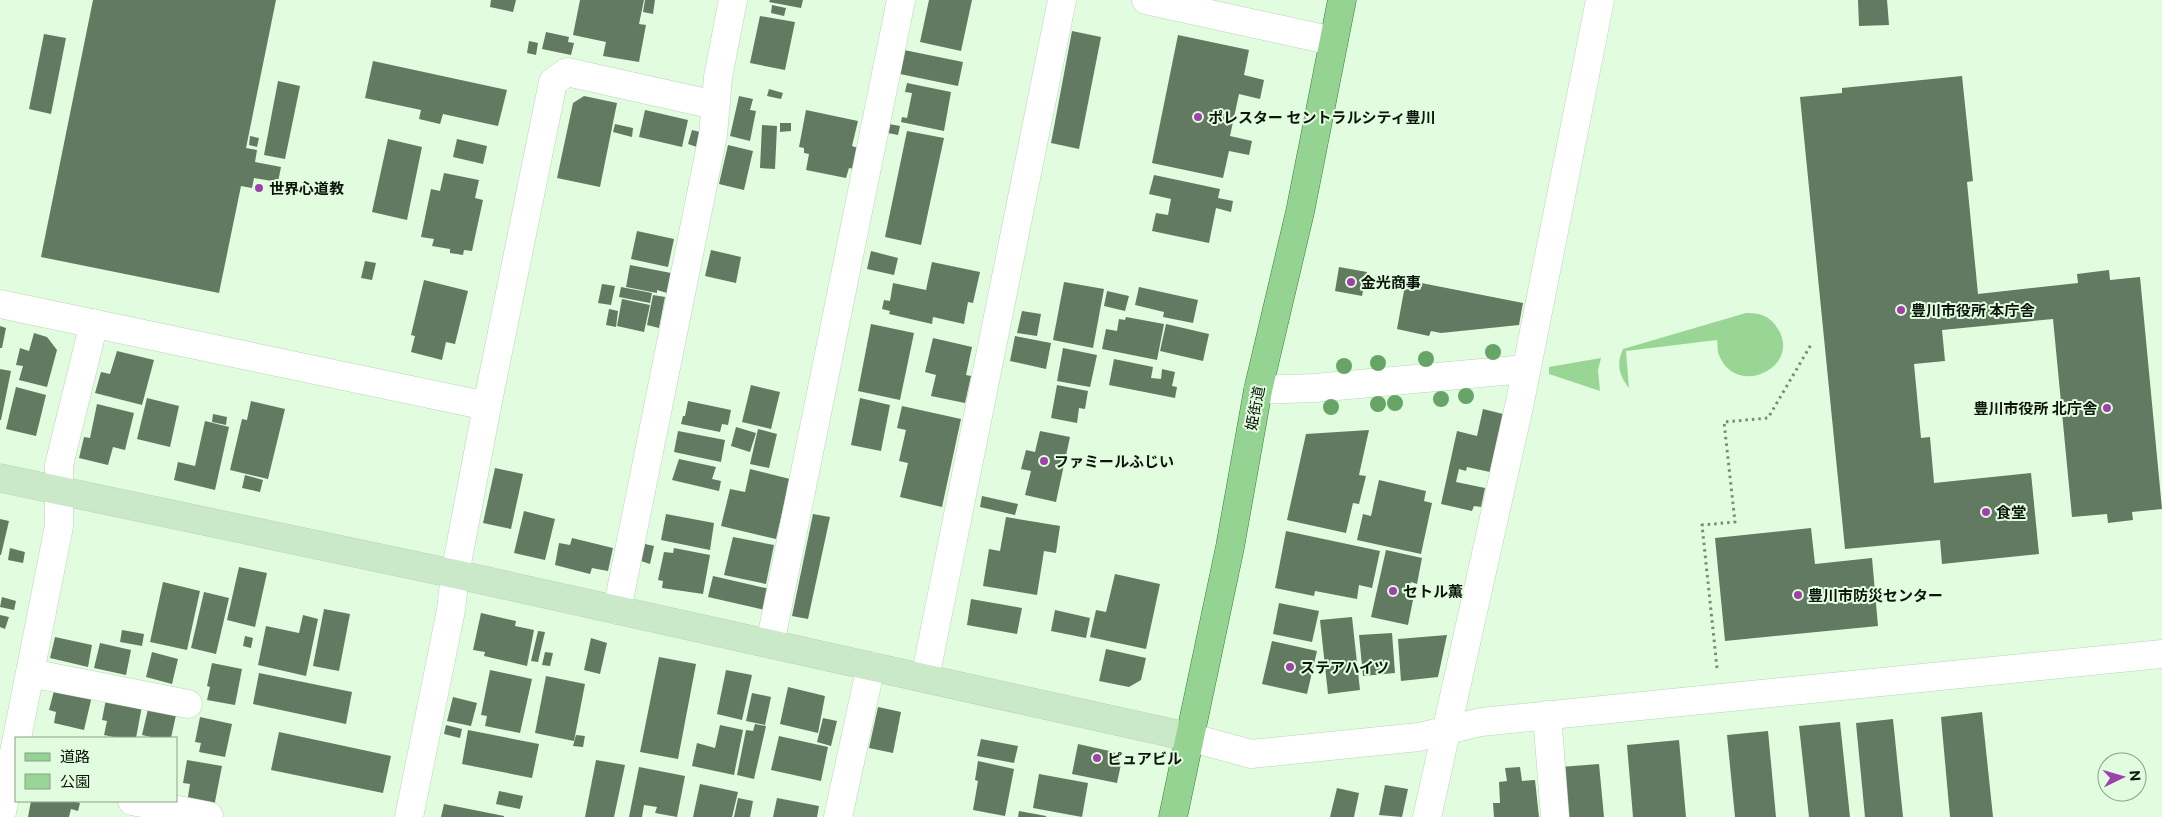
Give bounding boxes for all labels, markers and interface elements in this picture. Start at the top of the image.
place label: ポレスター セントラルシティ豊川 [1208,109,1435,126]
marker: ポレスター セントラルシティ豊川 [1192,111,1204,123]
place label: 世界心道教 [269,180,344,197]
marker: 世界心道教 [253,182,265,194]
place label: 金光商事 [1361,274,1421,291]
marker: 金光商事 [1345,276,1357,288]
place label: 豊川市役所 本庁舎 [1911,302,2035,319]
marker: 豊川市役所 本庁舎 [1895,304,1907,316]
street label: 姫街道 [1242,384,1268,432]
place label: 豊川市役所 北庁舎 [1974,400,2098,417]
marker: 豊川市役所 北庁舎 [2101,402,2113,414]
place label: ファミールふじい [1054,453,1174,470]
marker: ファミールふじい [1038,455,1050,467]
place label: 食堂 [1996,504,2026,521]
marker: 食堂 [1980,506,1992,518]
place label: セトル薫 [1403,583,1463,600]
marker: セトル薫 [1387,585,1399,597]
place label: 豊川市防災センター [1808,587,1943,604]
marker: 豊川市防災センター [1792,589,1804,601]
place label: ステアハイツ [1300,659,1389,676]
marker: ステアハイツ [1284,661,1296,673]
legend [15,737,178,802]
text: 道路 [60,748,90,765]
place label: ピュアビル [1107,750,1182,767]
marker: ピュアビル [1091,752,1103,764]
north arrow [2097,752,2147,802]
text: N [2127,770,2143,782]
text: 公園 [60,773,90,790]

